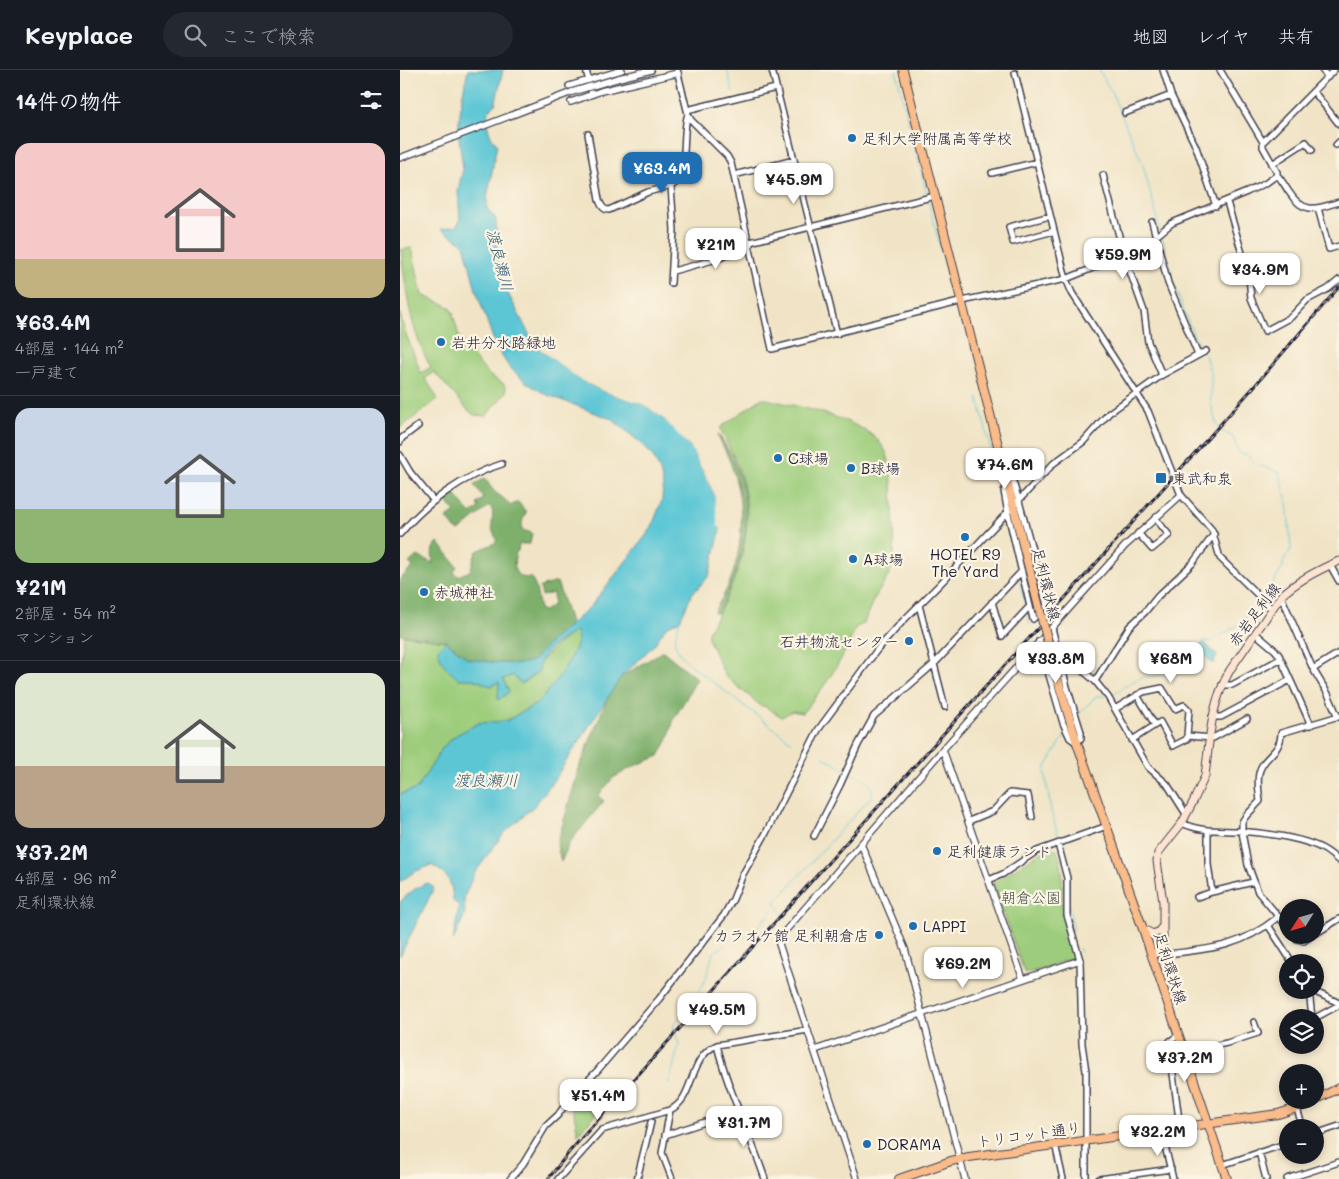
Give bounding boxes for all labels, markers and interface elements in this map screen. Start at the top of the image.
search box [163,12,513,57]
text: Keyplace [25,19,133,50]
icon: search [181,21,209,49]
text: ここで検索 [221,23,316,48]
text: 地図 [1133,24,1169,48]
text: レイヤ [1197,24,1250,48]
text: 共有 [1278,24,1314,48]
icon: filters [357,86,385,114]
text: 14件の物件 [15,87,122,114]
place label: 足利大学附属高等学校 [862,128,1012,148]
marker: 足利大学附属高等学校 [846,132,858,144]
pin: ¥63.4M [621,152,703,194]
text: ¥63.4M [633,157,691,178]
pin: ¥45.9M [753,162,835,205]
text: ¥45.9M [765,168,823,189]
icon: home [155,175,245,265]
water label: 渡良瀬川 [483,226,519,294]
pin: ¥21M [686,228,746,270]
text: ¥21M [696,233,736,254]
pin: ¥59.9M [1082,238,1164,280]
text: ¥59.9M [1095,243,1151,264]
pin: ¥34.9M [1219,252,1301,295]
text: ¥34.9M [1231,258,1289,279]
text: ¥63.4M [15,308,91,335]
place label: 岩井分水路緑地 [451,332,556,352]
marker: 岩井分水路緑地 [435,336,447,348]
text: 4部屋 · 144 m² [15,337,123,358]
text: 一戸建て [15,361,79,382]
icon: home [155,441,245,531]
place label: C球場 [788,448,829,468]
pin: ¥74.6M [964,448,1046,490]
marker: C球場 [772,452,784,464]
text: ¥74.6M [976,453,1034,474]
place label: B球場 [861,458,900,478]
marker: B球場 [845,462,857,474]
place label: 東武和泉 [1172,468,1232,488]
marker: 東武和泉 [1154,471,1168,485]
marker: HOTEL R9 The Yard [959,531,971,543]
place label: HOTEL R9 The Yard [930,544,1000,581]
street label: 足利環状線 [1028,545,1066,623]
place label: A球場 [863,549,903,569]
marker: A球場 [847,553,859,565]
text: ¥21M [15,573,67,600]
street label: 赤岩足利線 [1223,578,1285,650]
place label: 赤城神社 [434,582,494,602]
marker: 赤城神社 [418,586,430,598]
text: 2部屋 · 54 m² [15,602,116,623]
text: マンション [15,626,94,647]
place label: 石井物流センター [780,631,899,651]
marker: 石井物流センター [903,635,915,647]
pin: ¥33.8M [1015,642,1097,684]
pin: ¥68M [1141,642,1201,684]
text: ¥33.8M [1027,647,1085,668]
text: ¥68M [1149,647,1193,668]
icon: home [155,706,245,796]
water label: 渡良瀬川 [454,769,518,790]
text: ¥37.2M [15,838,88,865]
place label: 足利健康ランド [947,841,1052,861]
marker: 足利健康ランド [931,845,943,857]
text: 4部屋 · 96 m² [15,867,117,888]
park label: 朝倉公園 [1001,887,1061,907]
text: 足利環状線 [15,891,95,912]
north arrow [1279,899,1324,944]
map controls [1279,899,1324,1164]
place label: LAPPI [923,916,967,936]
marker: LAPPI [907,920,919,932]
place label: カラオケ館 足利朝倉店 [714,925,869,945]
marker: カラオケ館 足利朝倉店 [873,929,885,941]
street label: 足利環状線 [1150,929,1192,1007]
pin: ¥69.2M [922,946,1004,989]
text: ¥69.2M [935,952,991,973]
button: locate [1279,954,1324,999]
pin: ¥49.5M [676,992,758,1035]
text: ¥49.5M [688,998,746,1019]
button: layers [1279,1009,1324,1054]
pin: ¥37.2M [1144,1040,1226,1083]
text: ¥37.2M [1157,1046,1213,1067]
button: + [1279,1064,1324,1109]
pin: ¥51.4M [557,1078,639,1121]
text: ¥51.4M [571,1084,625,1105]
pin: ¥31.7M [703,1106,785,1148]
text: ¥31.7M [717,1111,771,1132]
pin: ¥32.2M [1117,1114,1199,1157]
street label: トリコット通り [976,1117,1082,1151]
button: − [1279,1119,1324,1164]
text: ¥32.2M [1130,1120,1186,1141]
place label: DORAMA [877,1134,942,1154]
marker: DORAMA [861,1138,873,1150]

